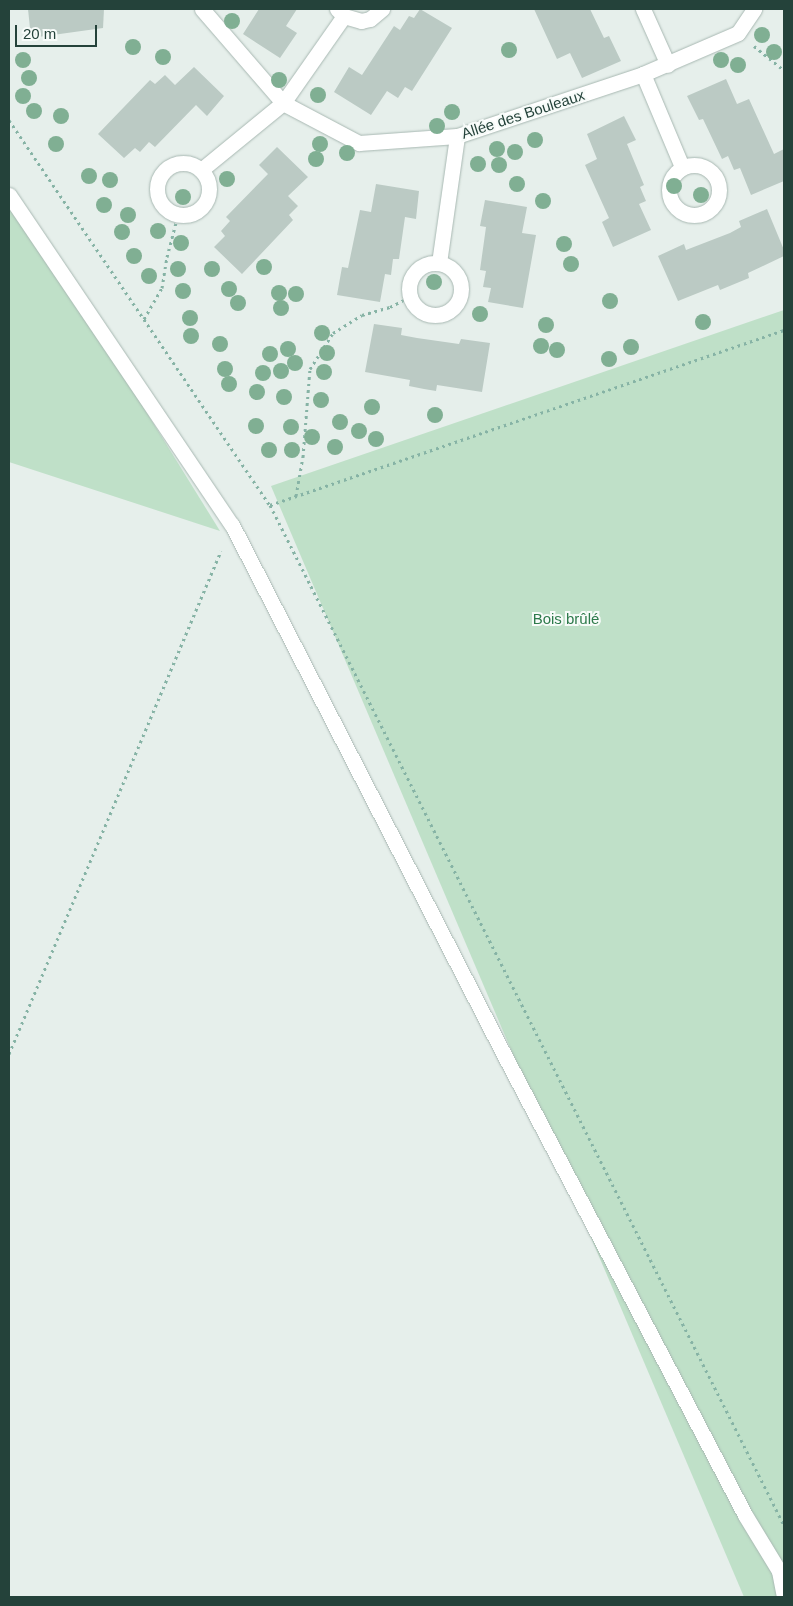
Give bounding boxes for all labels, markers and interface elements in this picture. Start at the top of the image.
scale bar [18,15,100,47]
text: 20 m [23,25,56,42]
street label: Allée des Bouleaux [459,86,587,142]
park label: Bois brûlé [533,610,599,628]

